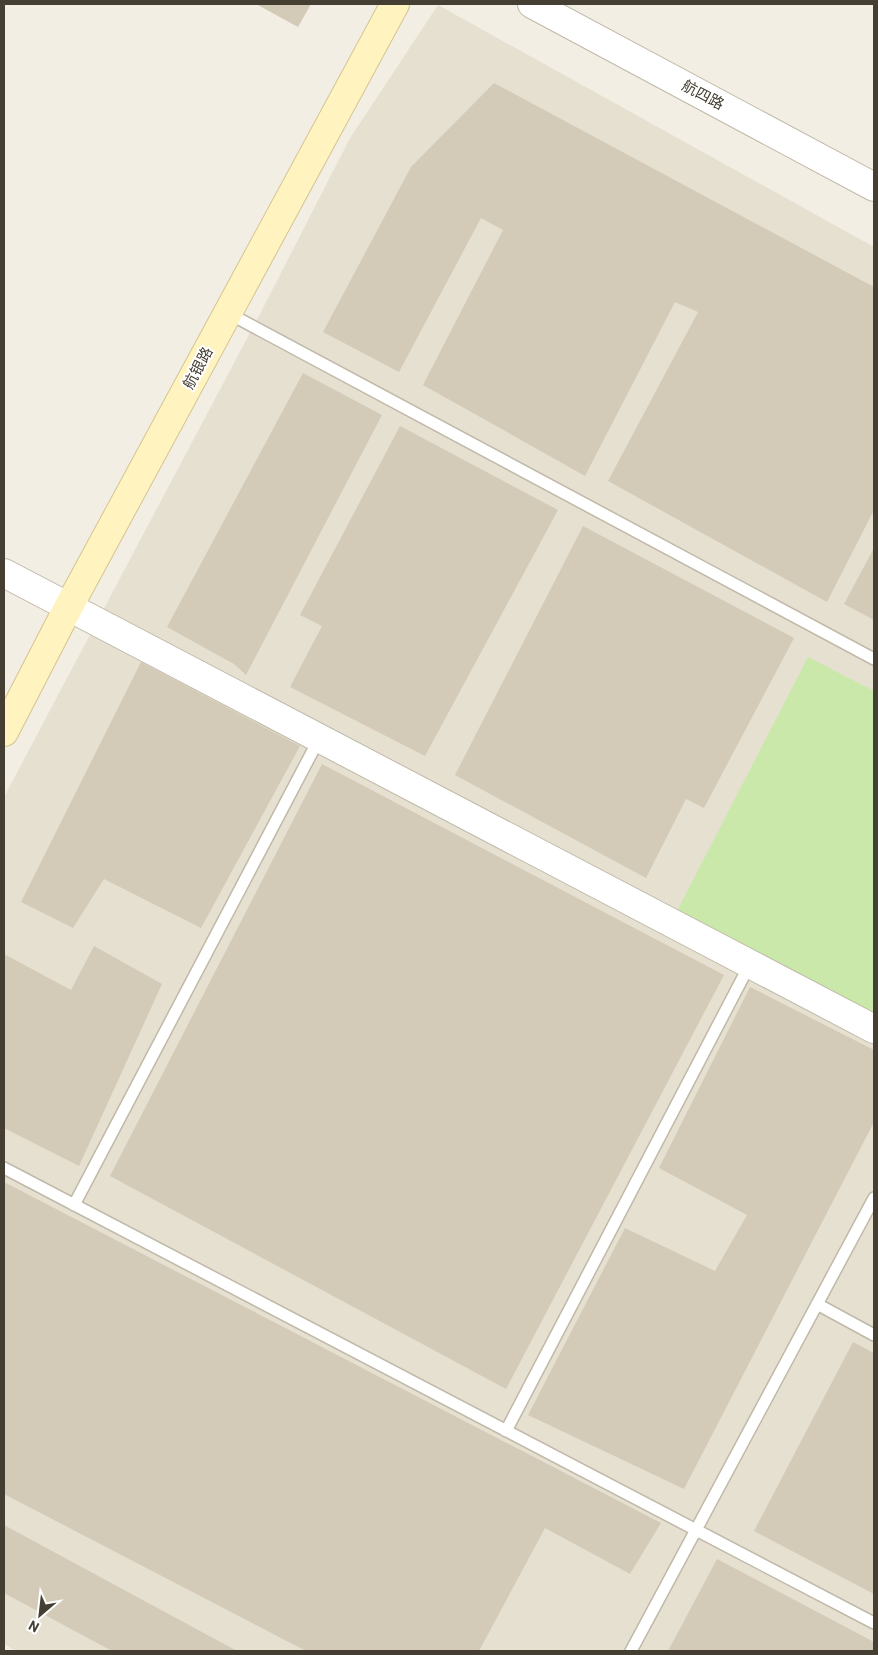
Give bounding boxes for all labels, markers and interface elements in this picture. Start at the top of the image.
street label: 航四路 [679,76,728,113]
street label: 航银路 [179,343,216,392]
north arrow [15,1590,65,1640]
text: N [26,1617,42,1637]

